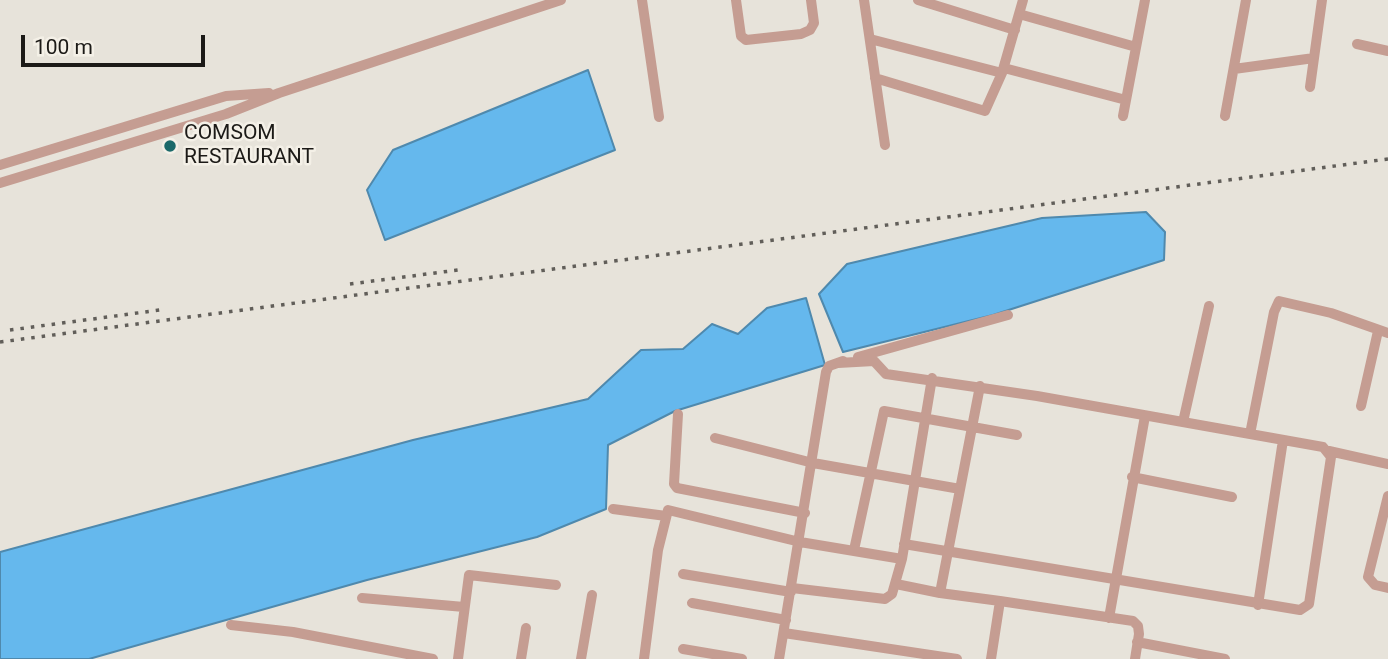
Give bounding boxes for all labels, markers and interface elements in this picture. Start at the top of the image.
scale bar [24,21,208,65]
text: 100 m [34,35,93,59]
place label: COMSOM RESTAURANT [184,121,314,171]
marker: COMSOM RESTAURANT [162,138,178,154]

